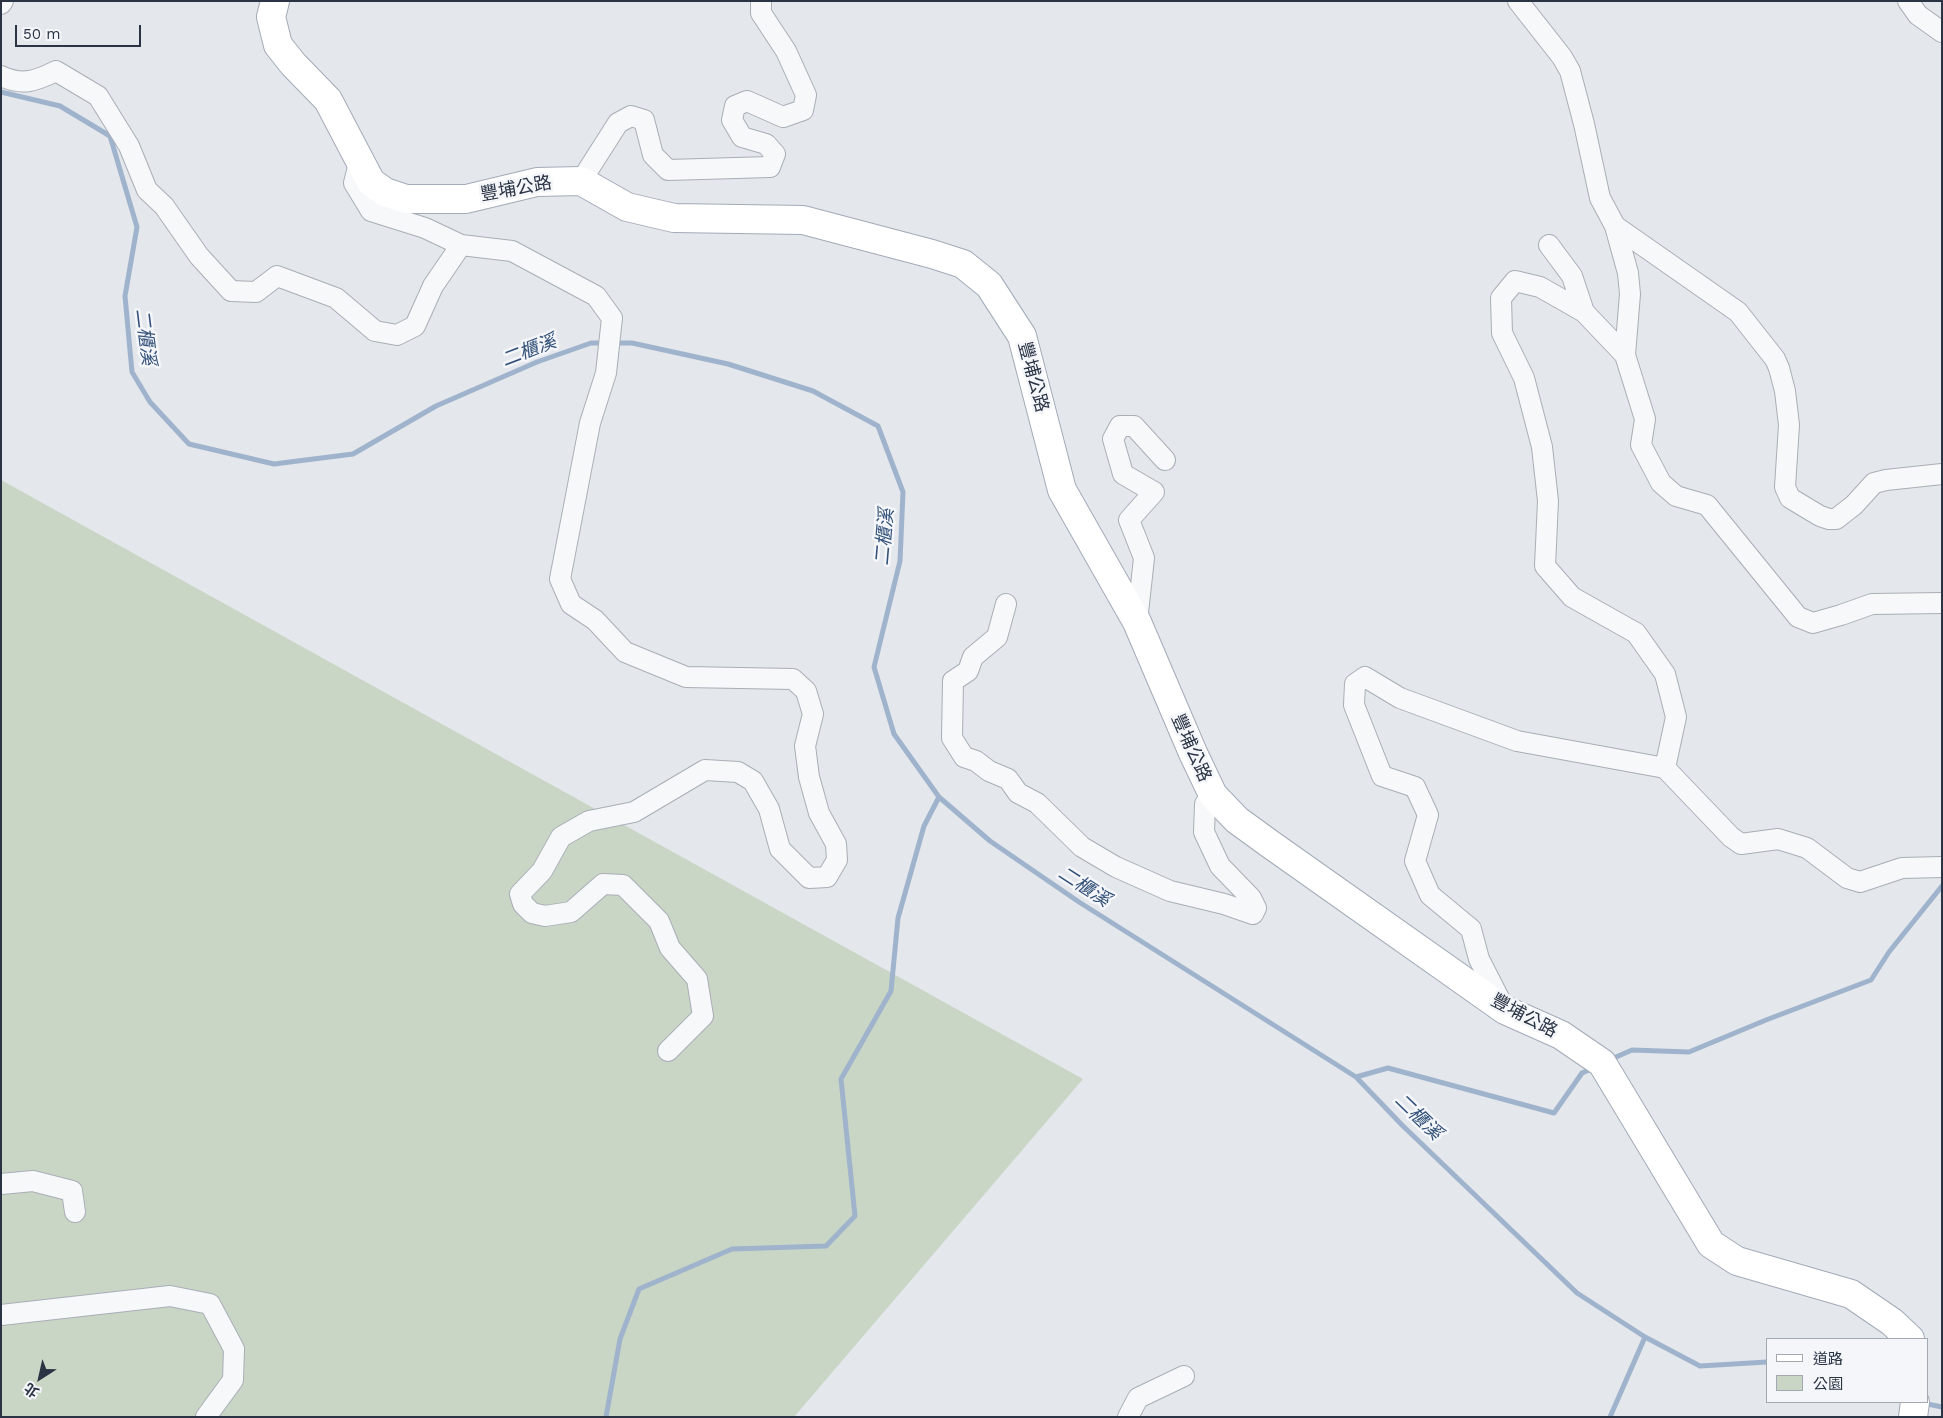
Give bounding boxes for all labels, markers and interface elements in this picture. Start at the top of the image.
scale bar [18,15,144,47]
text: 50 m [23,25,60,43]
street label: 豐埔公路 [479,172,553,206]
water label: 二櫃溪 [130,307,160,367]
water label: 二櫃溪 [498,330,560,372]
street label: 豐埔公路 [1013,339,1053,415]
water label: 二櫃溪 [871,508,899,566]
street label: 豐埔公路 [1166,711,1216,785]
water label: 二櫃溪 [1054,862,1114,912]
street label: 豐埔公路 [1487,990,1561,1042]
water label: 二櫃溪 [1390,1089,1446,1145]
legend [1766,1338,1928,1403]
text: 道路 [1813,1350,1843,1368]
north arrow [15,1353,65,1403]
text: 公園 [1813,1375,1843,1393]
text: 北 [21,1380,42,1401]

